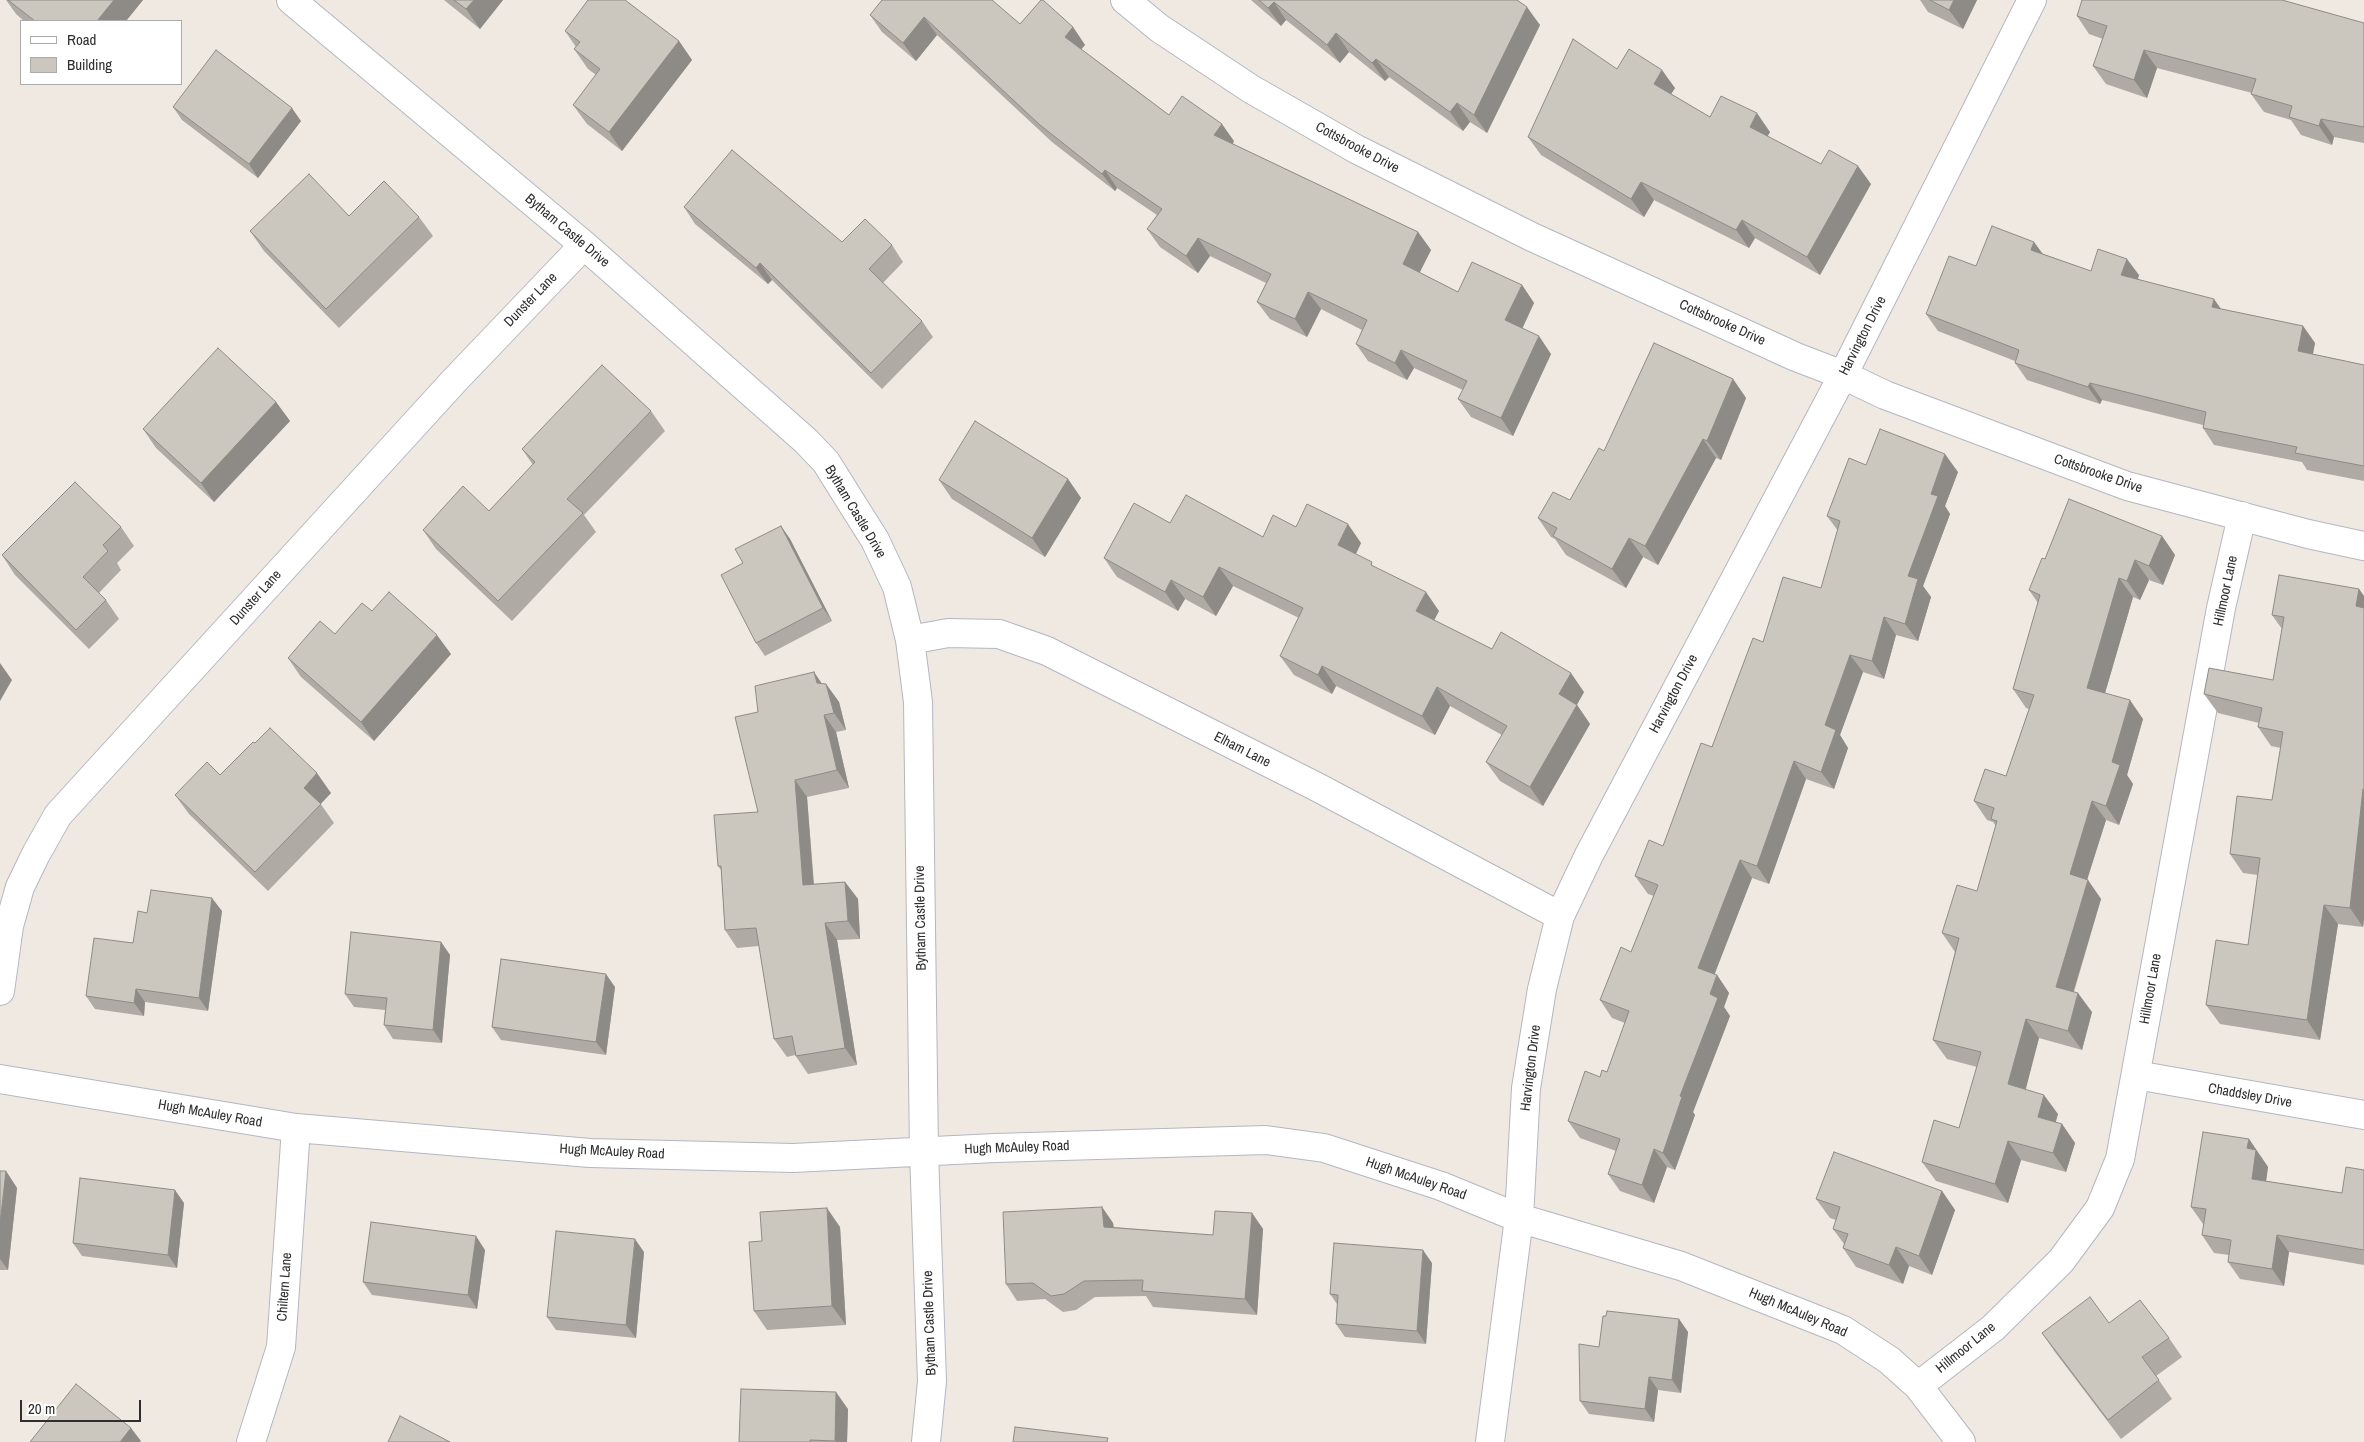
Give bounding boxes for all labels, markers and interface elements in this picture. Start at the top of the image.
legend [20,20,182,85]
text: Road [67,29,96,50]
text: Building [67,54,112,75]
street label: Cottsbrooke Drive [1312,119,1402,177]
street label: Bytham Castle Drive [521,191,613,271]
street label: Dunster Lane [501,269,561,331]
street label: Harvington Drive [1836,294,1890,378]
street label: Cottsbrooke Drive [1676,297,1768,349]
street label: Cottsbrooke Drive [2052,451,2144,497]
street label: Bytham Castle Drive [821,463,889,561]
street label: Hillmoor Lane [2210,554,2242,628]
street label: Dunster Lane [227,567,285,629]
street label: Harvington Drive [1646,652,1702,736]
street label: Elham Lane [1211,729,1273,771]
street label: Bytham Castle Drive [912,865,930,971]
street label: Hillmoor Lane [2137,952,2165,1026]
street label: Harvington Drive [1517,1024,1545,1112]
street label: Chaddsley Drive [2207,1080,2293,1112]
street label: Hugh McAuley Road [157,1097,263,1131]
street label: Hugh McAuley Road [964,1138,1070,1158]
street label: Hugh McAuley Road [559,1141,665,1163]
street label: Hugh McAuley Road [1363,1154,1469,1204]
street label: Chiltern Lane [274,1252,296,1322]
street label: Bytham Castle Drive [920,1270,940,1376]
street label: Hugh McAuley Road [1746,1285,1850,1341]
street label: Hillmoor Lane [1933,1319,1999,1377]
scale bar [22,1390,144,1422]
text: 20 m [28,1398,55,1419]

